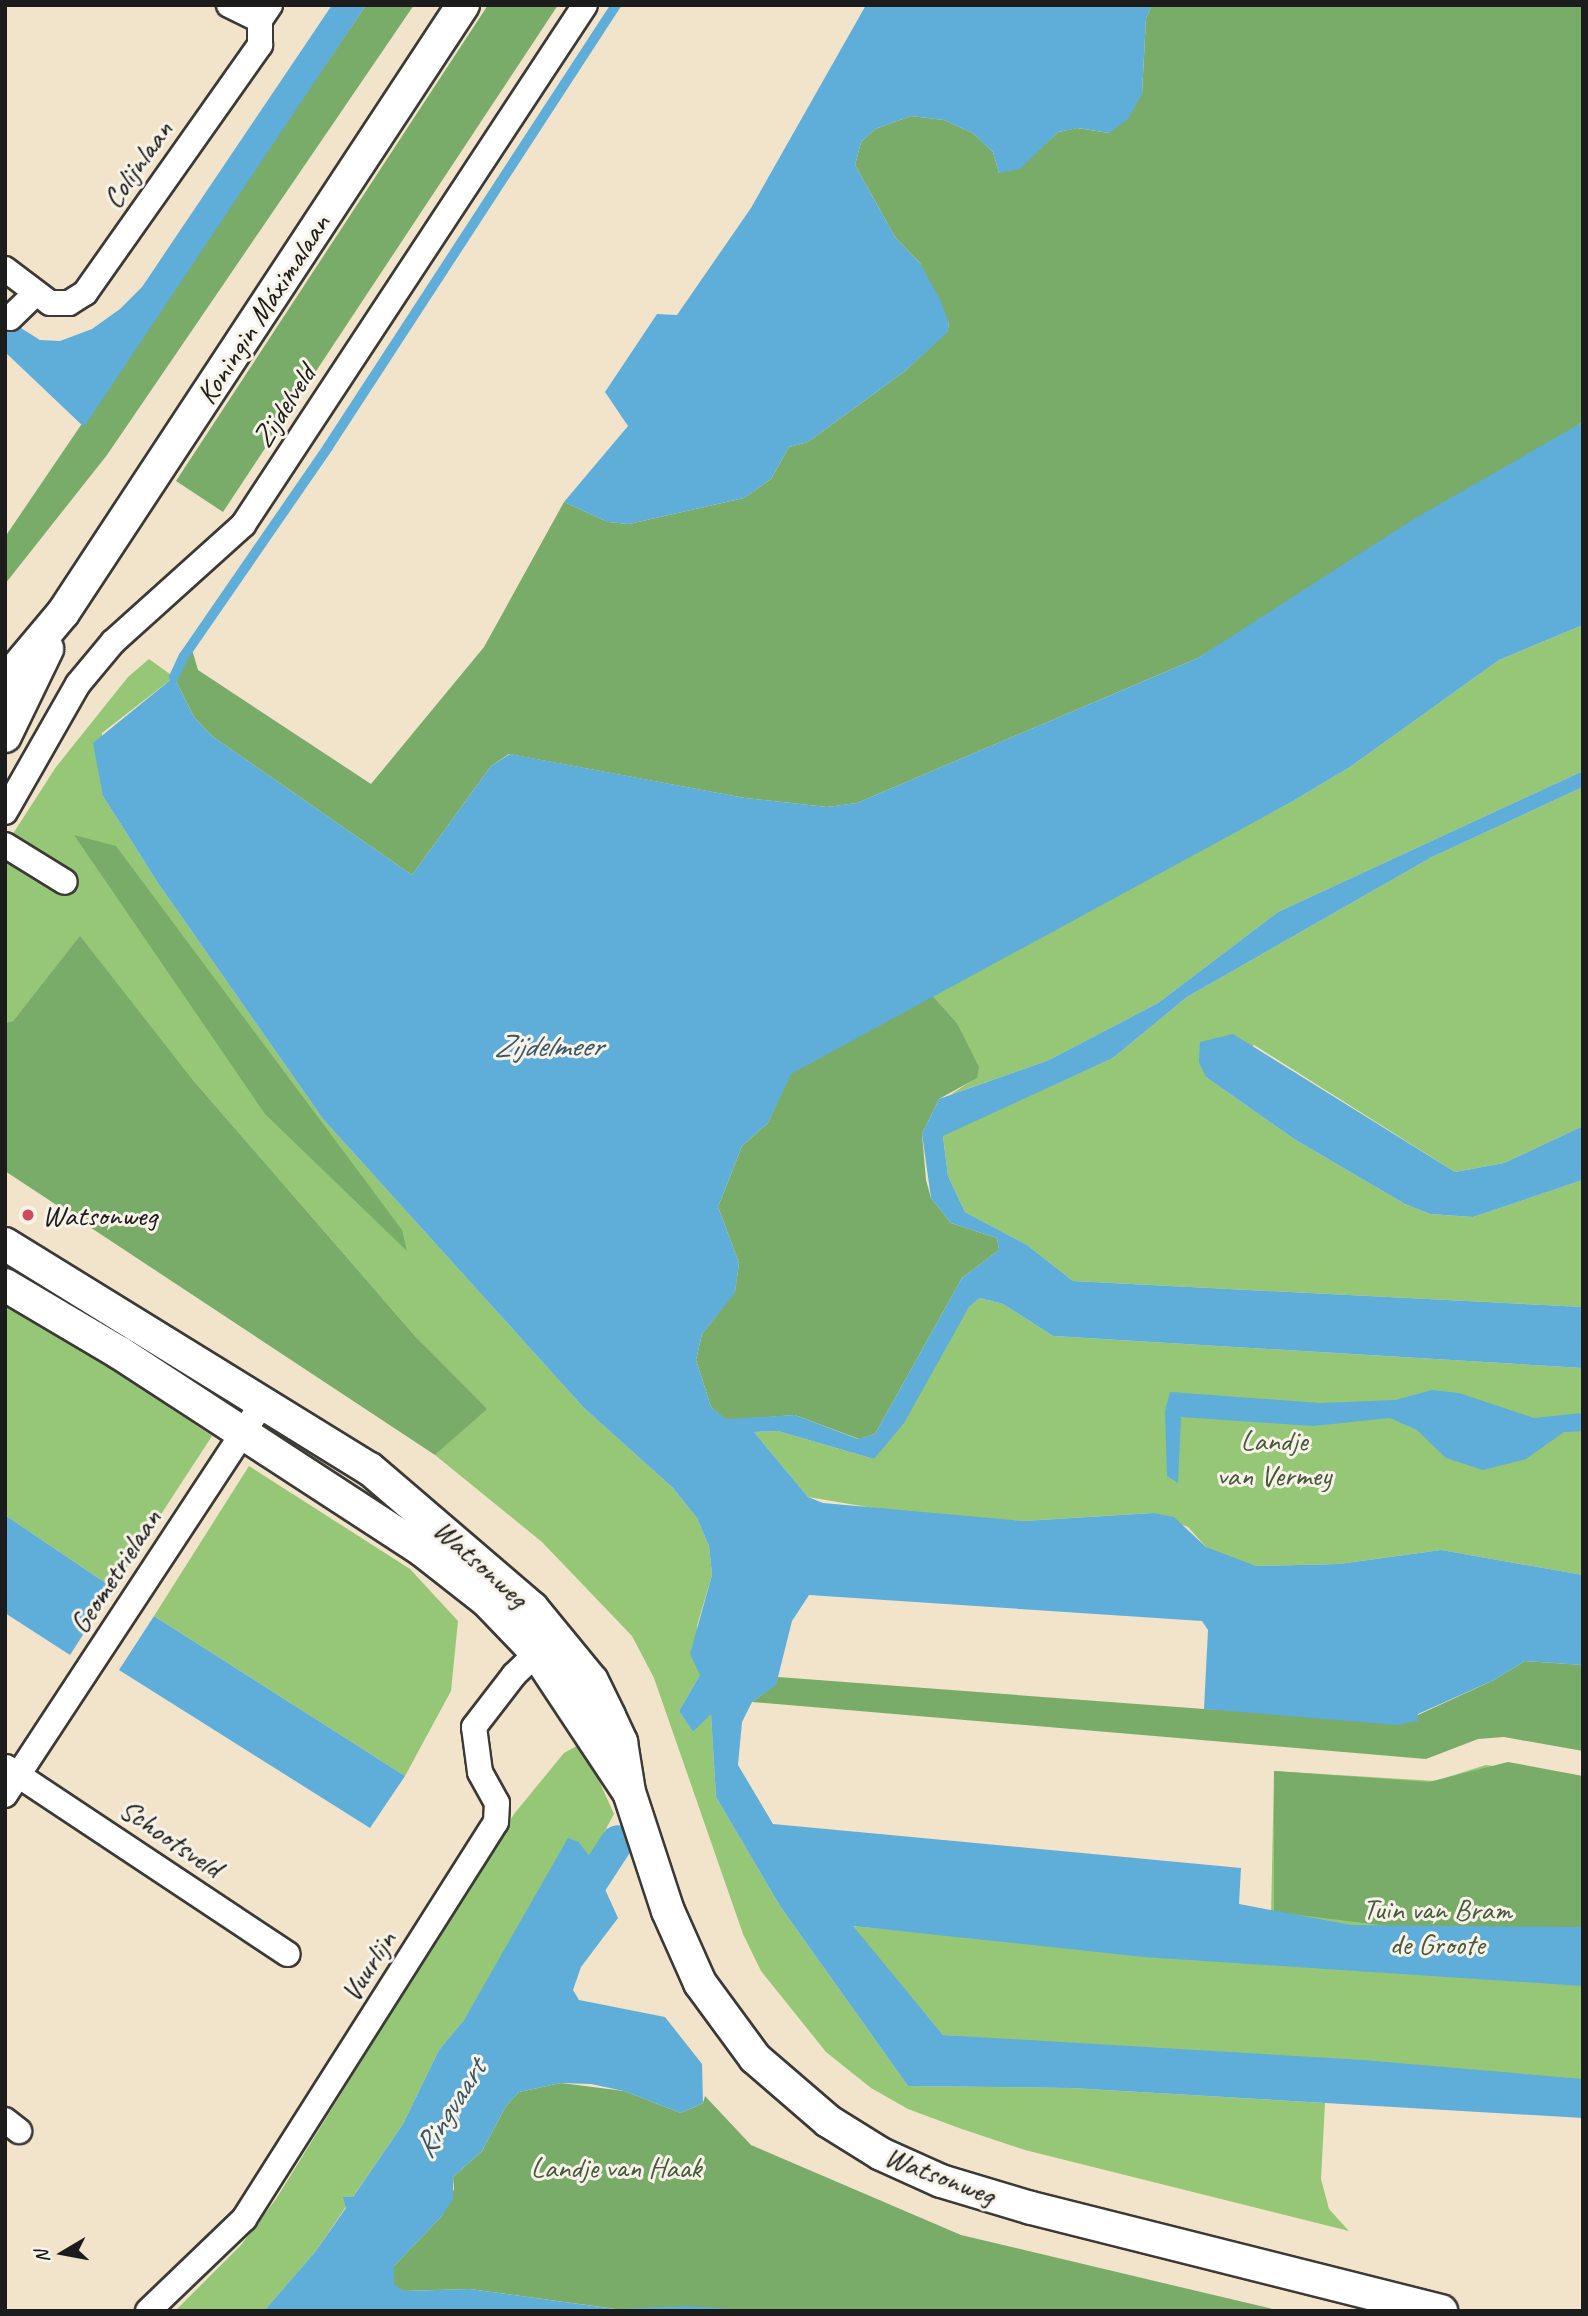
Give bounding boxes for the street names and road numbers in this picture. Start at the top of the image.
street label: Colijnlaan [94,113,180,215]
street label: Koningin Máximalaan [188,207,338,411]
street label: Zijdelveld [244,358,324,454]
street label: Geometrielaan [61,1502,169,1640]
street label: Watsonweg [426,1511,536,1615]
street label: Schootsveld [113,1791,229,1885]
street label: Vuurlijn [332,1924,404,2008]
street label: Watsonweg [880,2138,1000,2212]

